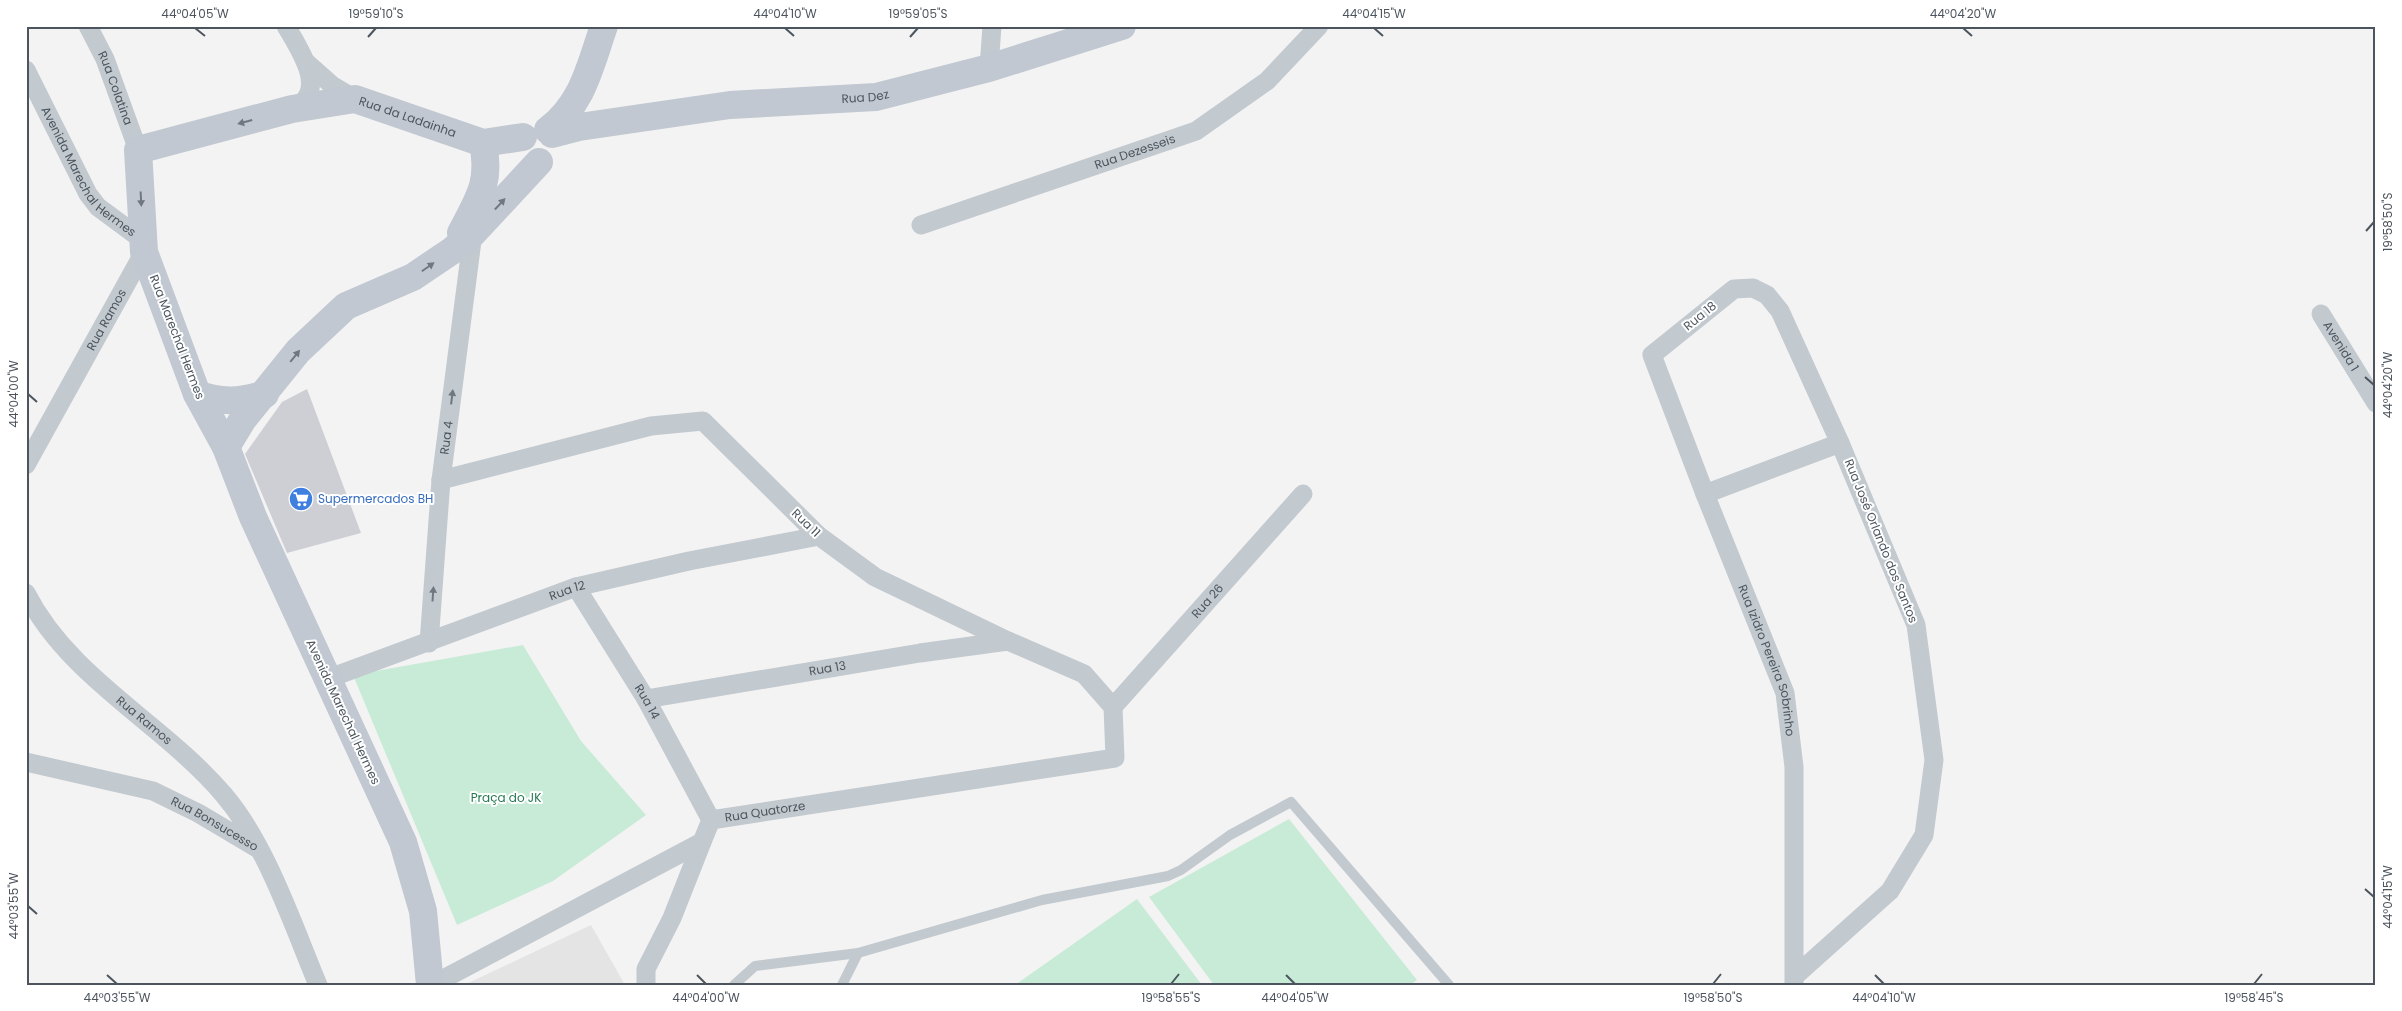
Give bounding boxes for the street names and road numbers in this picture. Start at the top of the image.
street label: Rua Colatina [94,48,137,127]
street label: Rua Dez [841,85,891,107]
street label: Rua da Ladainha [357,92,459,141]
street label: Avenida Marechal Hermes [38,103,140,240]
street label: Rua Dezesseis [1092,130,1177,173]
street label: Rua Marechal Hermes [146,272,209,402]
street label: Rua Ramos [82,286,130,353]
street label: Rua 18 [1680,297,1720,334]
street label: Avenida 1 [2319,318,2363,374]
street label: Rua 4 [435,419,457,456]
street label: Rua José Orlando dos Santos [1841,456,1922,625]
street label: Rua 11 [788,505,824,541]
street label: Rua 12 [547,576,587,604]
street label: Rua 26 [1187,580,1227,622]
street label: Rua Izidro Pereira Sobrinho [1734,582,1799,738]
street label: Avenida Marechal Hermes [302,637,385,787]
street label: Rua 13 [808,657,847,680]
street label: Rua 14 [631,681,664,722]
street label: Rua Ramos [113,692,176,748]
street label: Rua Bonsucesso [168,792,262,855]
street label: Rua Quatorze [724,797,806,826]

